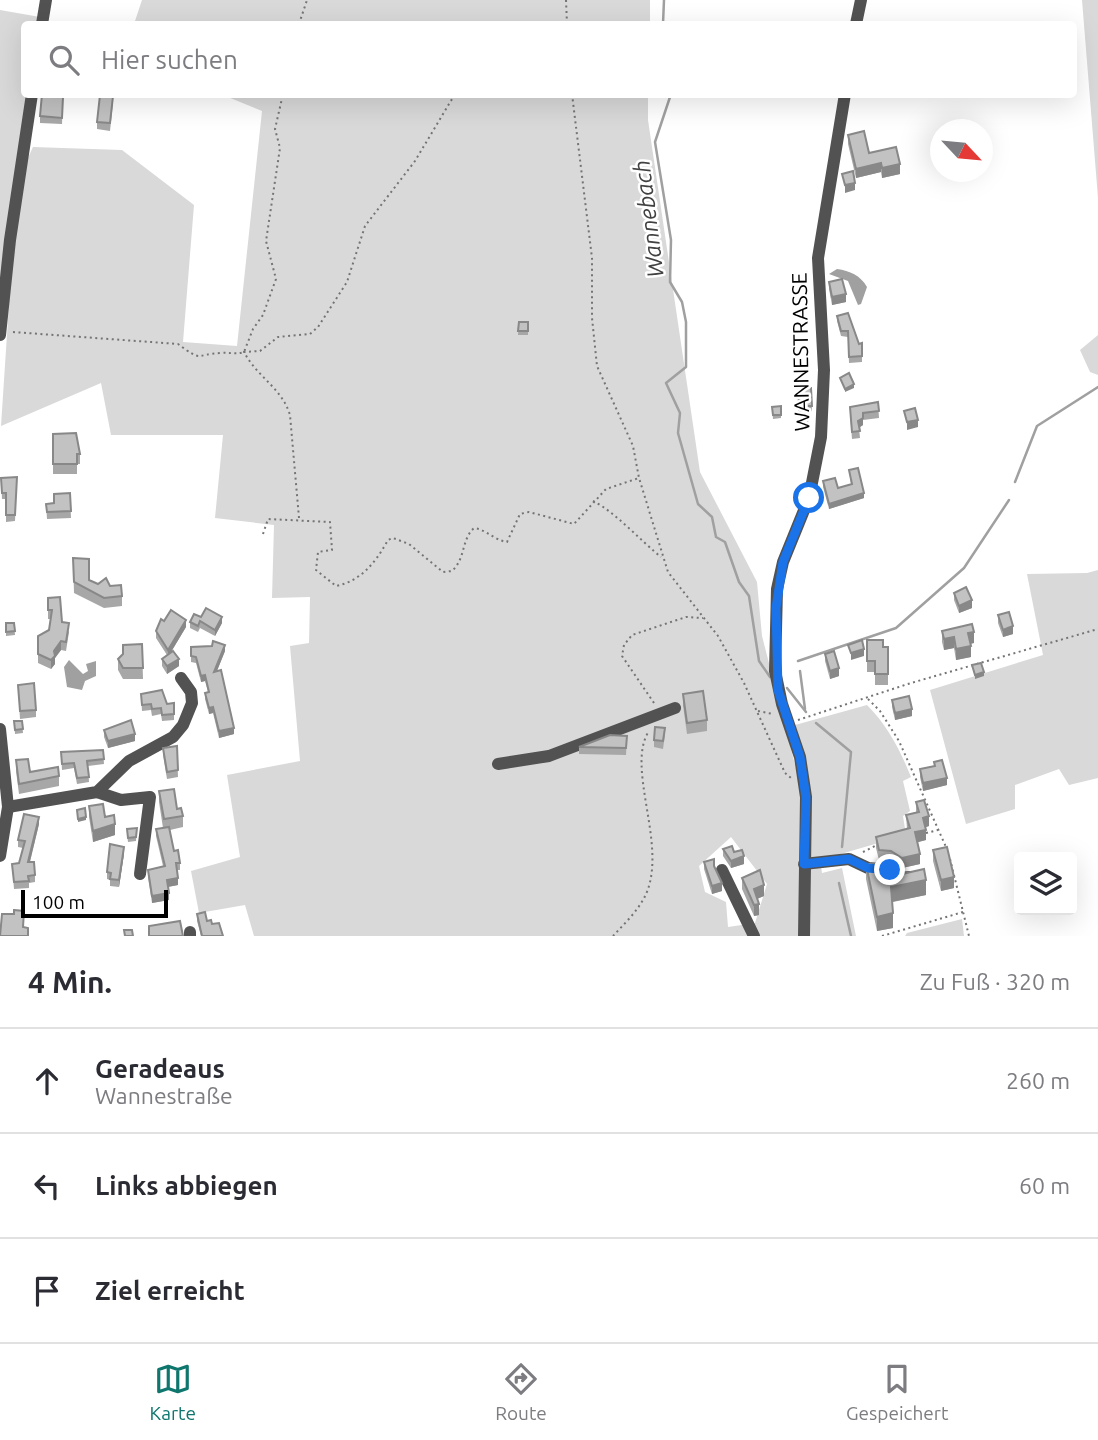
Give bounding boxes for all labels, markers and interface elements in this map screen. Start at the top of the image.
search box [21,21,1077,98]
icon: search [45,41,83,79]
text: Hier suchen [101,45,238,74]
north arrow [930,119,993,182]
water label: Wannebach [628,159,668,279]
street label: WANNESTRASSE [787,272,813,432]
route start [793,482,824,513]
map controls [1014,852,1077,915]
button: layers [1014,852,1077,915]
route end [874,854,905,885]
scale bar [21,887,168,919]
text: 100 m [32,891,85,913]
text: 4 Min. [28,965,112,999]
text: Zu Fuß · 320 m [920,969,1070,994]
text: Geradeaus [95,1054,225,1083]
icon: ahead [28,1062,66,1100]
text: 260 m [1006,1068,1070,1093]
text: Wannestraße [95,1083,233,1108]
icon: left [28,1167,66,1205]
text: Links abbiegen [95,1171,278,1200]
text: 60 m [1019,1173,1070,1198]
icon: arrive [28,1272,66,1310]
text: Ziel erreicht [95,1276,245,1305]
tab: Karte [150,1360,196,1424]
tab: Route [495,1360,547,1424]
tab: Gespeichert [846,1360,948,1424]

